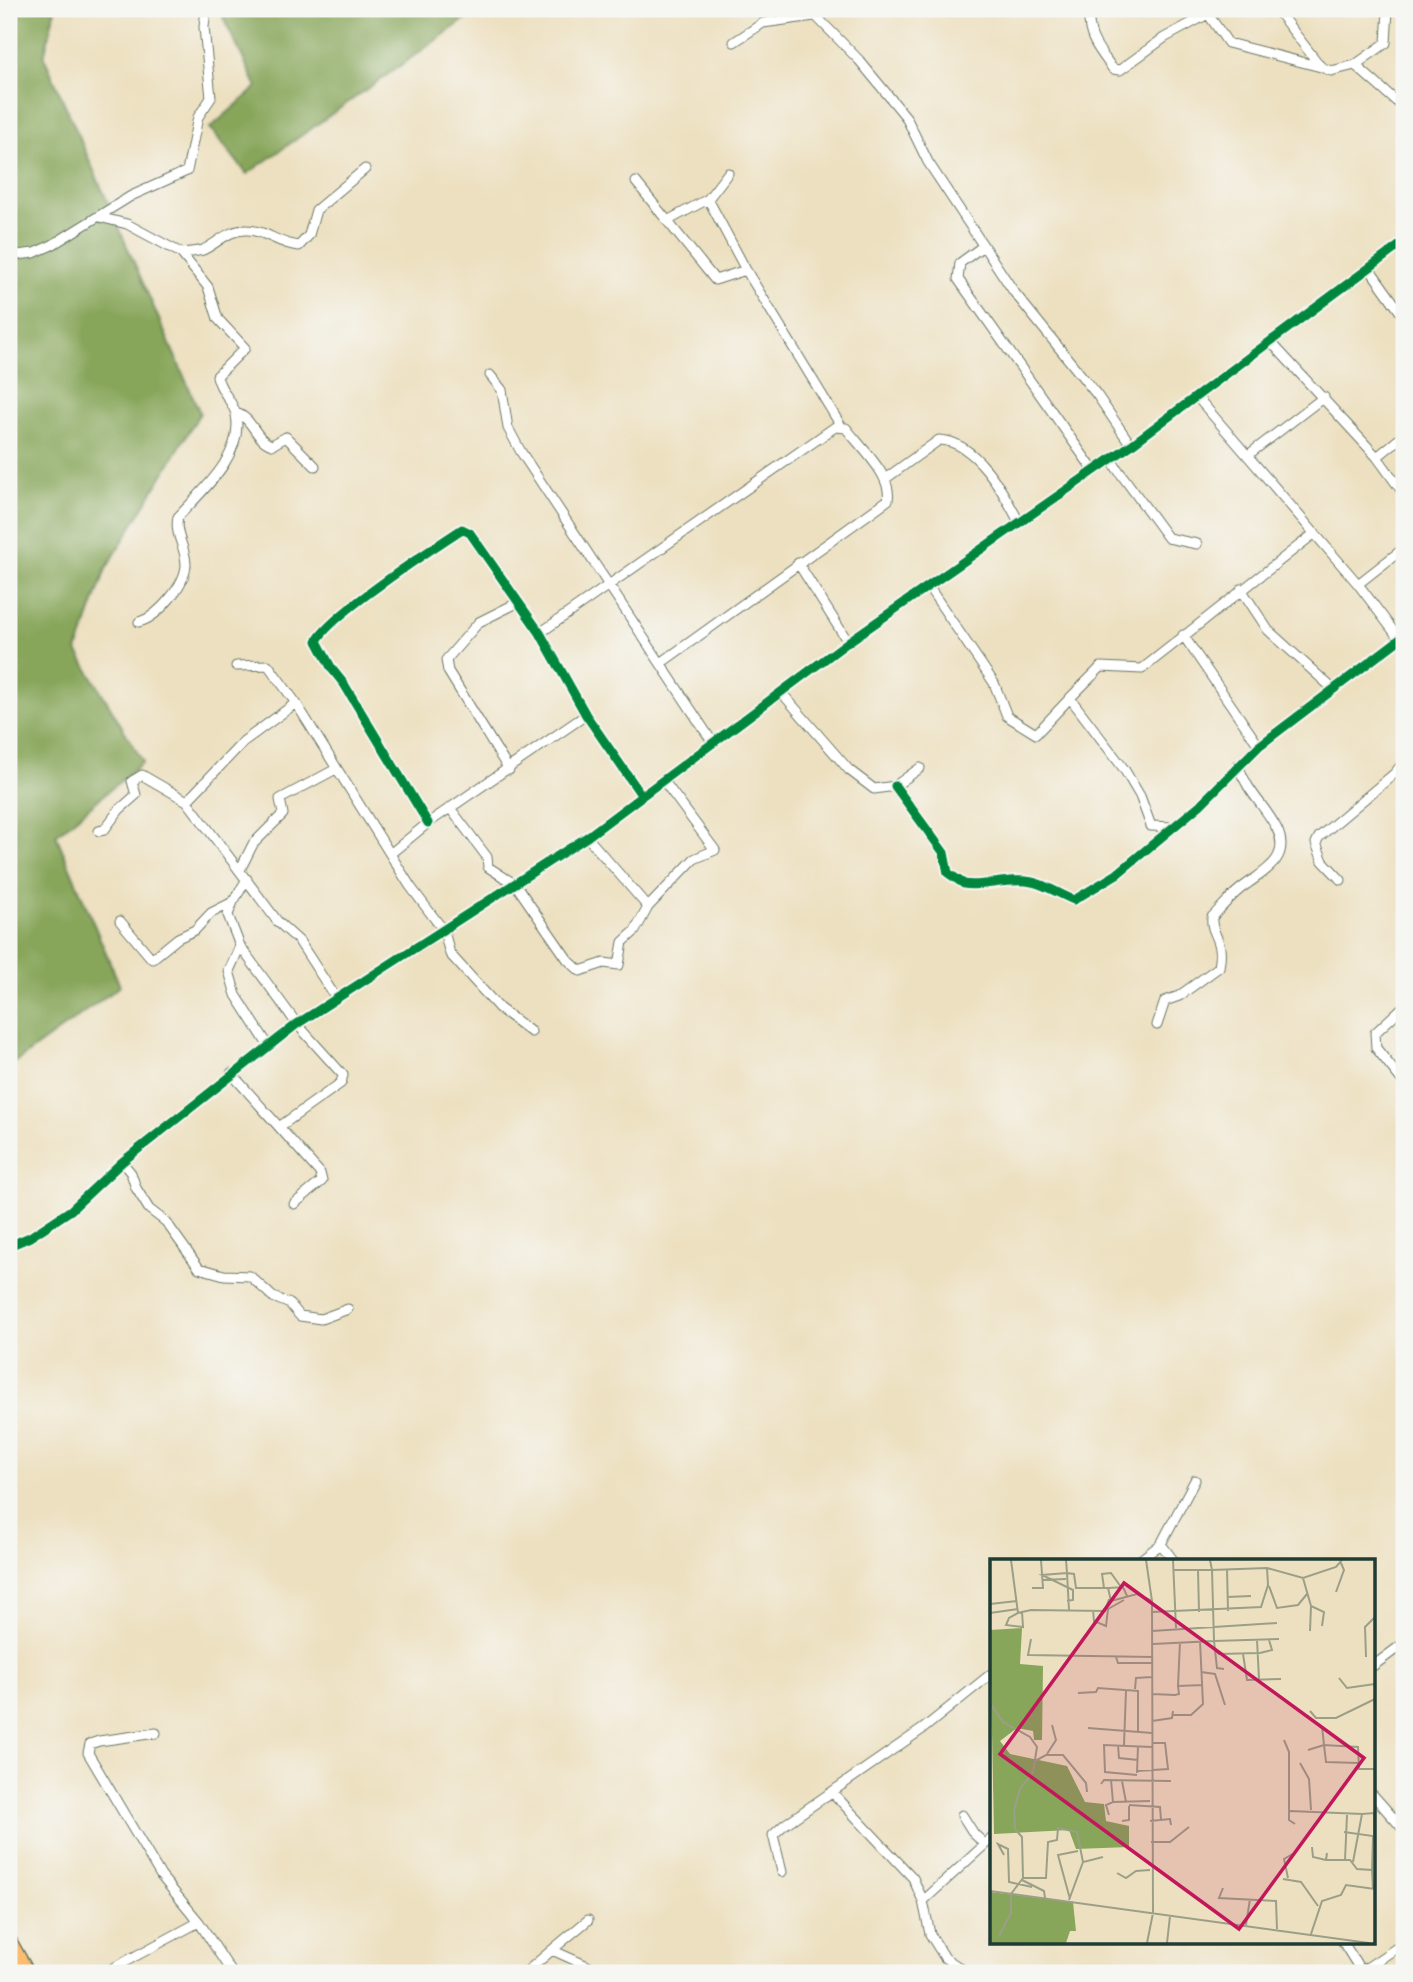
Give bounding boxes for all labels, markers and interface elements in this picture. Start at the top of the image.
inset map [990,1559,1374,1944]

